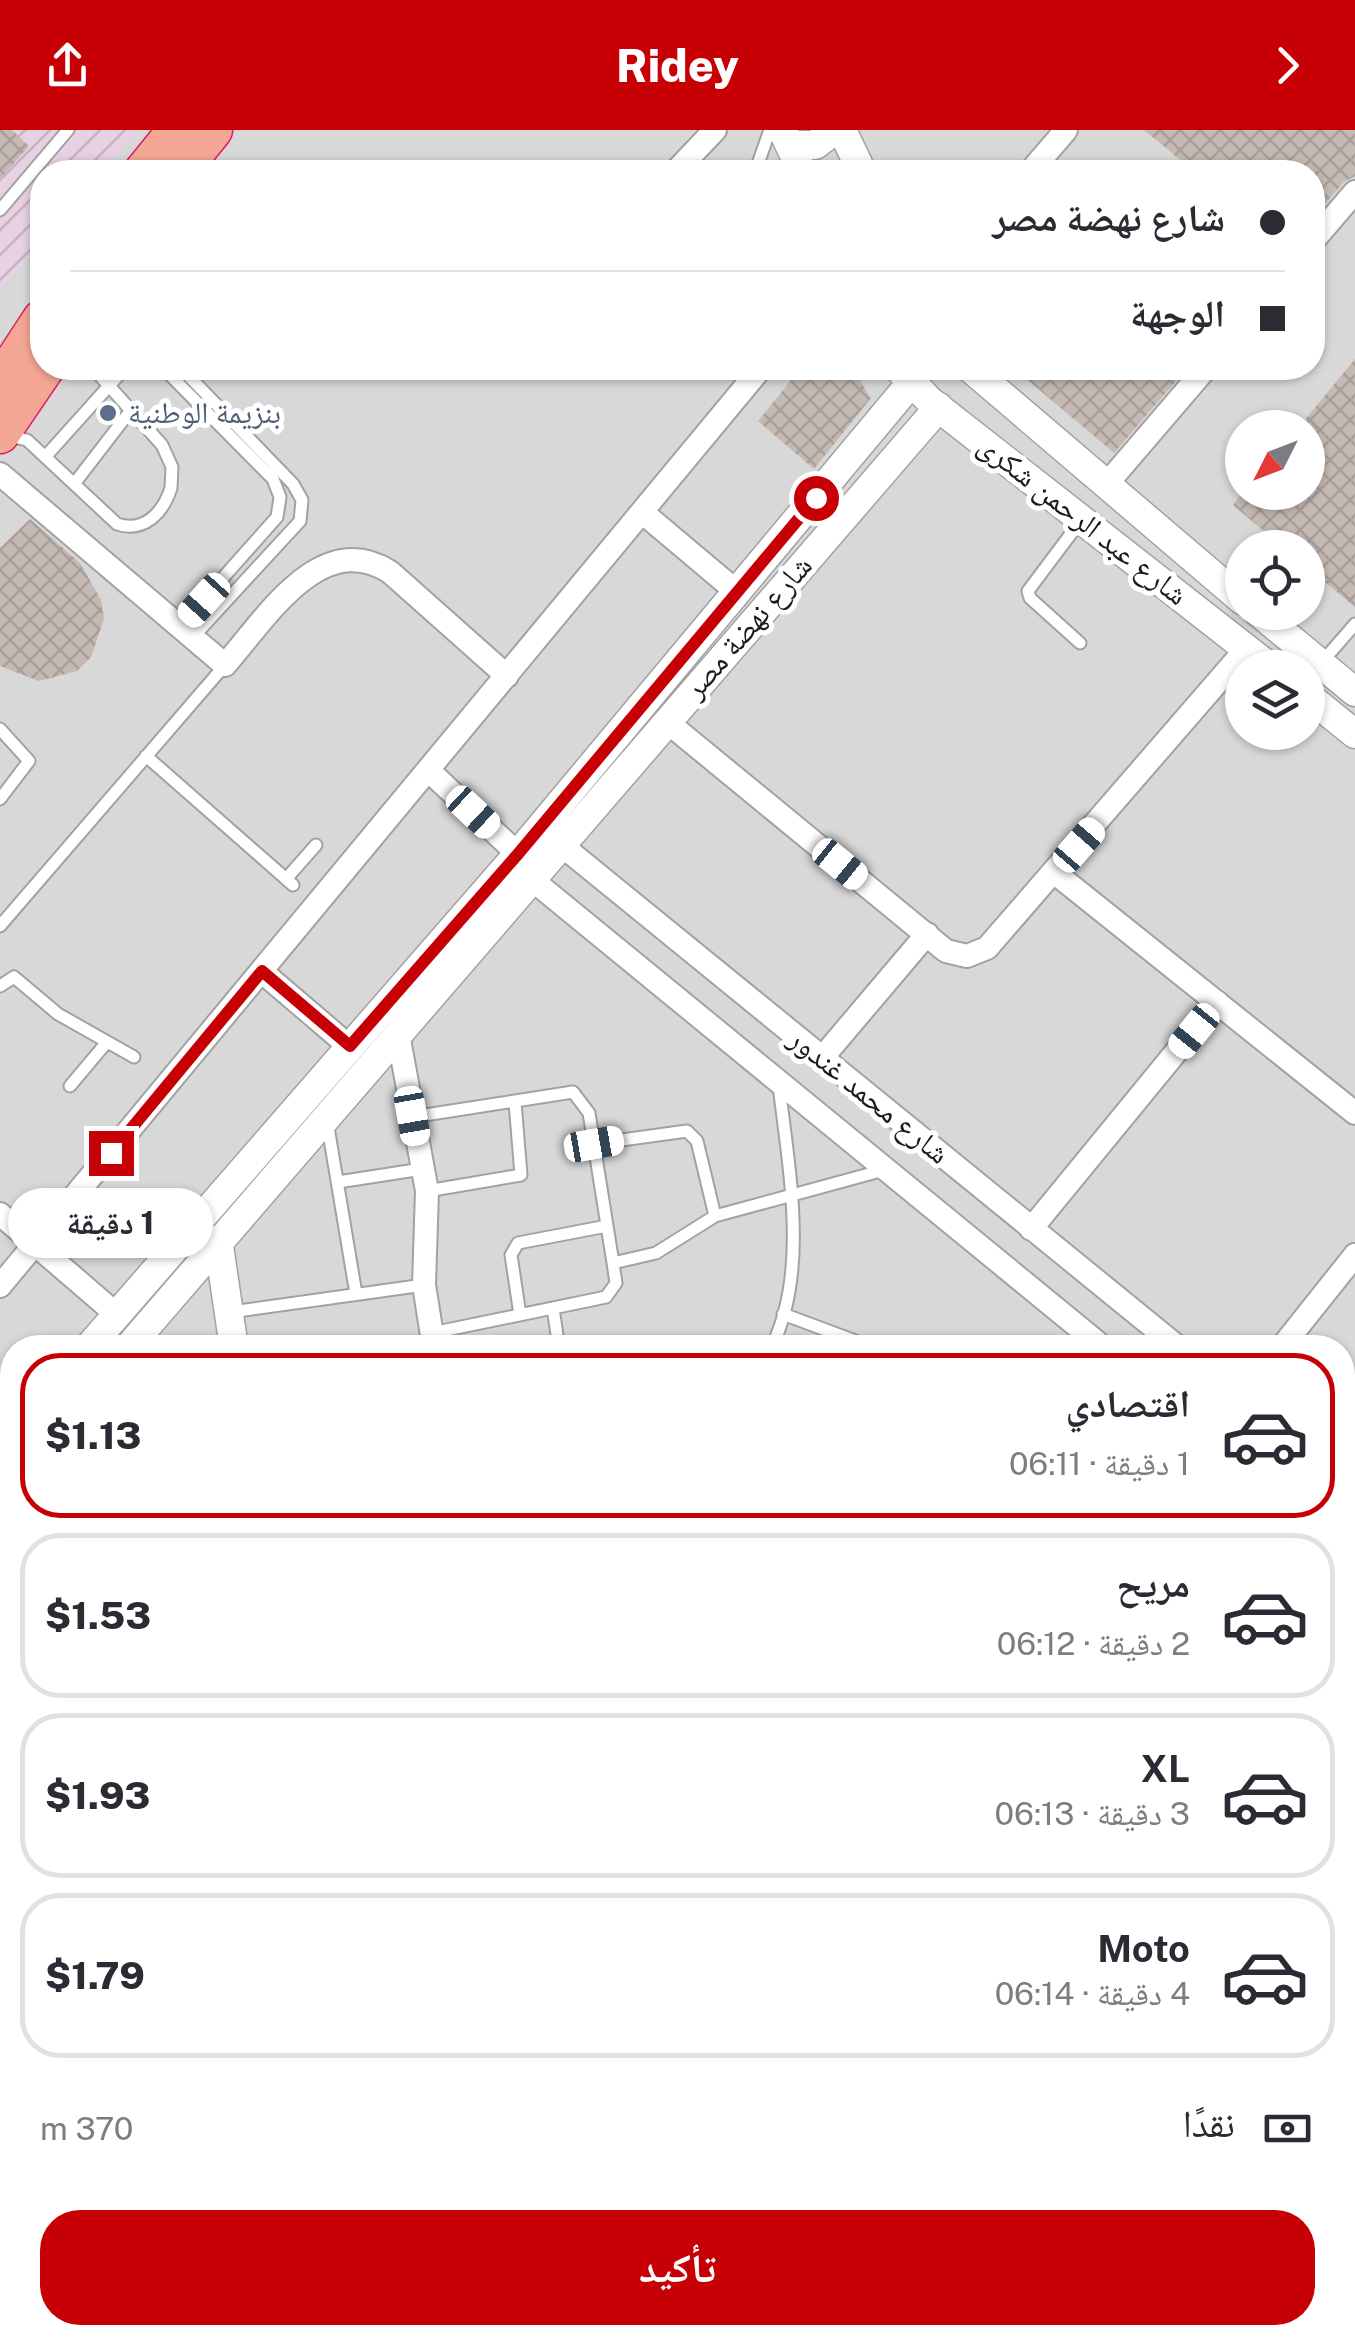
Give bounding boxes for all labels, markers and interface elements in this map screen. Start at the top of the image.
icon: share [40,38,95,93]
icon: forward [1260,38,1315,93]
text: Ridey [616,39,739,92]
text: شارع نهضة مصر [993,195,1225,240]
text: الوجهة [1130,291,1225,336]
place label: بنزيمة الوطنية [128,394,281,430]
marker: بنزيمة الوطنية [97,402,119,424]
north arrow [1225,410,1325,510]
map controls [1225,410,1325,750]
street label: شارع عبد الرحمن شكرى [970,426,1196,614]
route start [794,476,839,521]
button: locate [1225,530,1325,630]
street label: شارع نهضة مصر [675,548,821,707]
car [173,568,235,632]
button: layers [1225,650,1325,750]
car [441,781,505,843]
car [1048,813,1110,877]
car [807,833,873,895]
car [1163,998,1225,1064]
street label: شارع محمد غندور [780,1019,957,1172]
car [392,1084,432,1148]
car [562,1124,626,1164]
route end [89,1131,134,1176]
callout: 1 دقيقة [8,1188,214,1258]
text: 1 دقيقة [66,1204,155,1241]
text: اقتصادي [1066,1381,1190,1426]
icon: car [1220,1391,1310,1481]
text: $1.13 [45,1413,141,1458]
text: 1 دقيقة · 06:11 [1009,1445,1190,1482]
text: مريح [1116,1561,1190,1606]
icon: car [1220,1571,1310,1661]
text: $1.53 [45,1593,151,1638]
text: 2 دقيقة · 06:12 [997,1625,1190,1662]
text: XL [1141,1746,1190,1791]
icon: car [1220,1751,1310,1841]
text: $1.93 [45,1773,150,1818]
text: 3 دقيقة · 06:13 [995,1795,1190,1832]
text: Moto [1097,1926,1190,1971]
icon: car [1220,1931,1310,2021]
text: $1.79 [45,1953,145,1998]
text: 4 دقيقة · 06:14 [995,1975,1190,2012]
text: نقدًا [1183,2101,1235,2146]
icon: cash [1260,2101,1315,2156]
text: 370 m [40,2110,133,2147]
button: تأكيد [40,2210,1315,2325]

